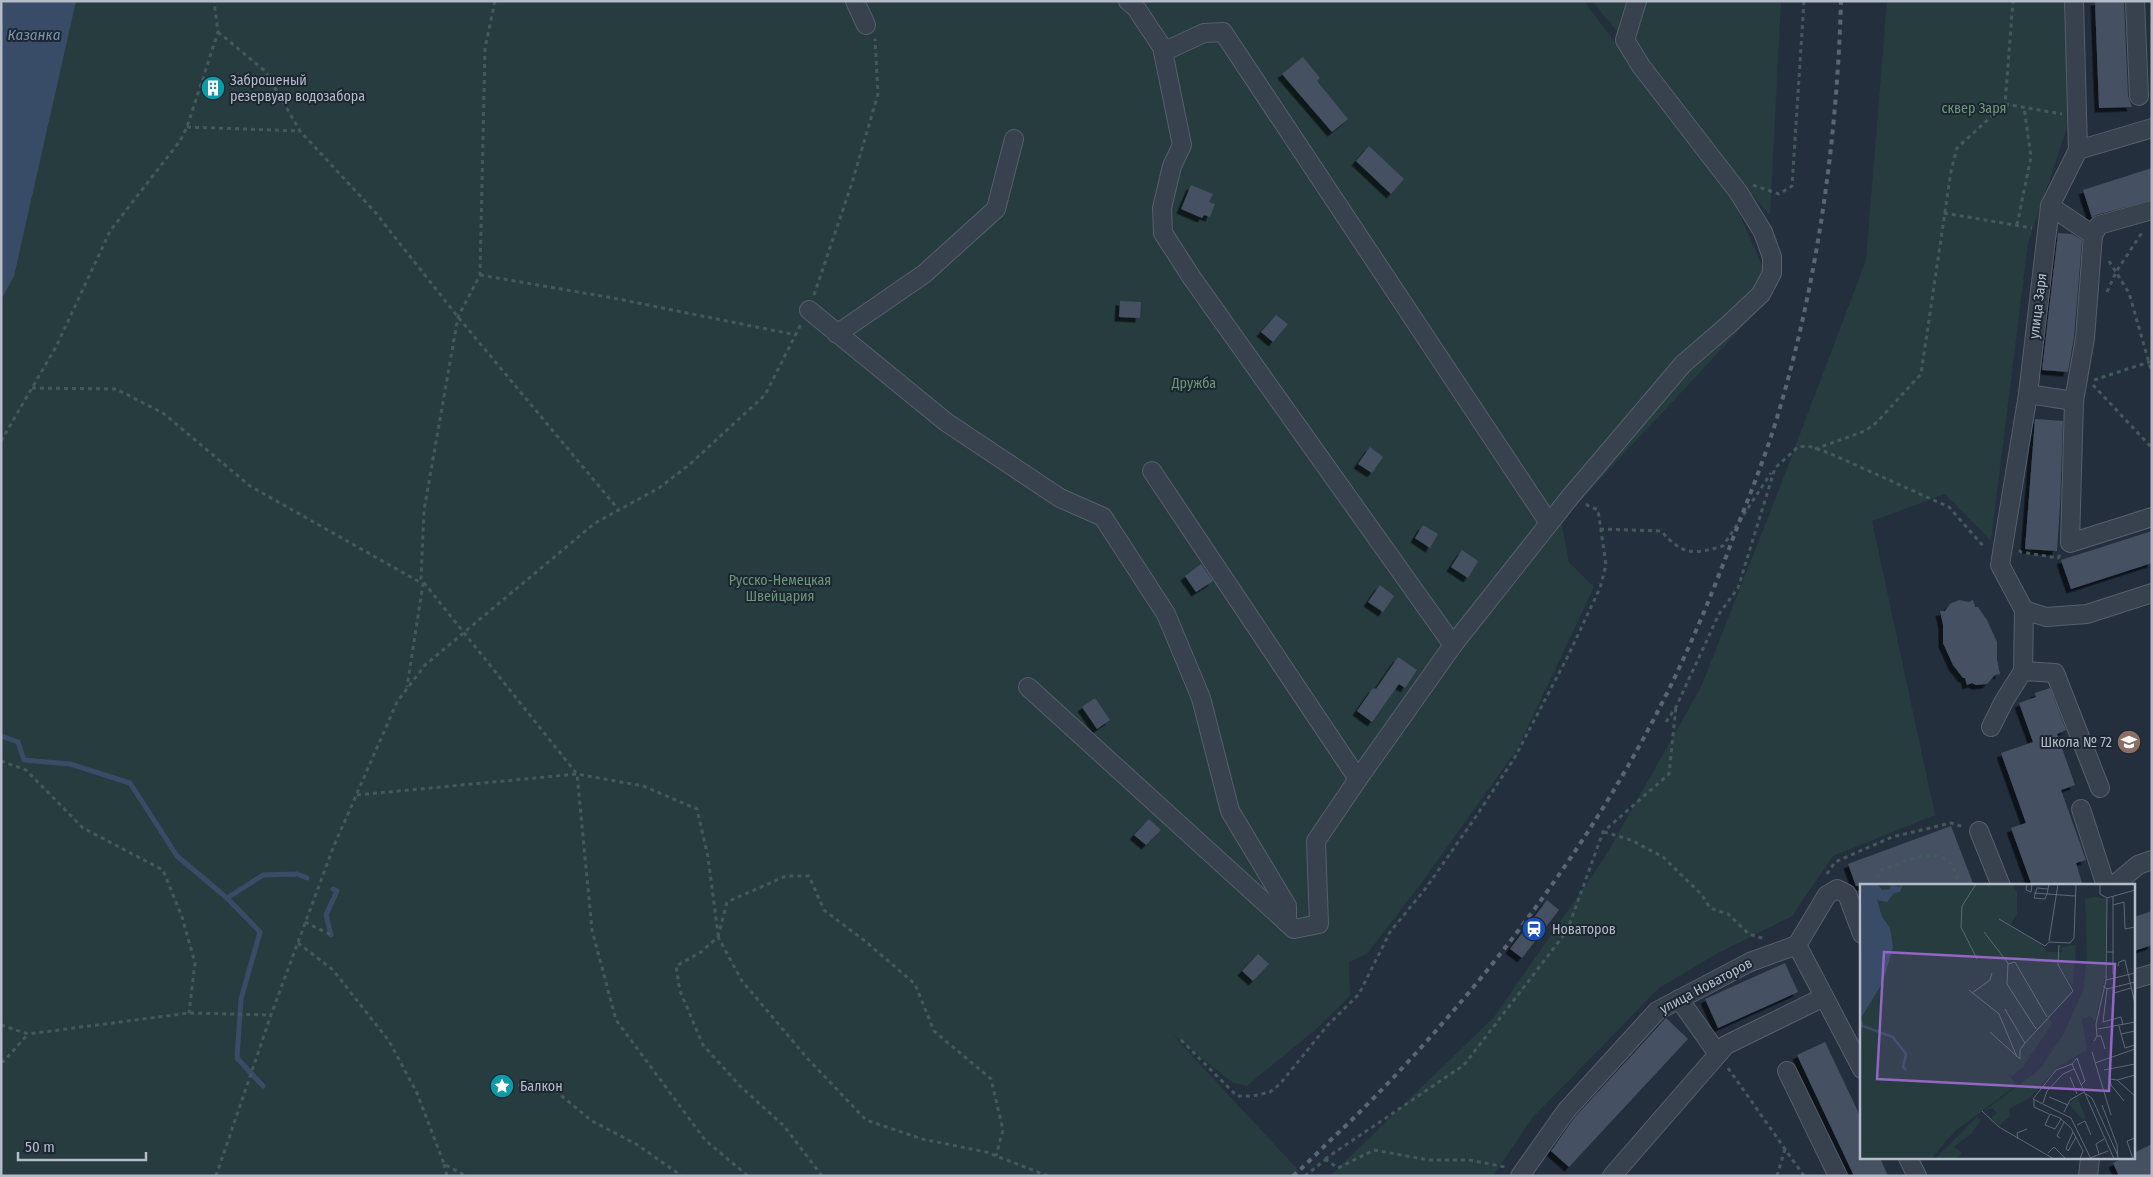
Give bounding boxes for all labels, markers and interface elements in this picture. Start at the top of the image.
water label: Казанка [8,26,61,44]
place label: Заброшеный резервуар водозабора [230,72,365,105]
building icon: Заброшеный резервуар водозабора [200,75,226,101]
park label: сквер Заря [1942,100,2006,117]
street label: улица Заря [2026,272,2050,340]
park label: Дружба [1171,375,1216,392]
park label: Русско-Немецкая Швейцария [729,572,831,605]
school or university icon: Школа № 72 [2116,729,2142,755]
place label: Школа № 72 [2040,734,2112,751]
inset map [1860,884,2136,1160]
station icon: Новаторов [1521,916,1547,942]
place label: Новаторов [1552,921,1616,938]
street label: улица Новаторов [1657,954,1755,1018]
place icon: Балкон [489,1073,515,1099]
place label: Балкон [520,1078,563,1095]
scale bar [18,1130,145,1162]
text: 50 m [25,1138,55,1156]

